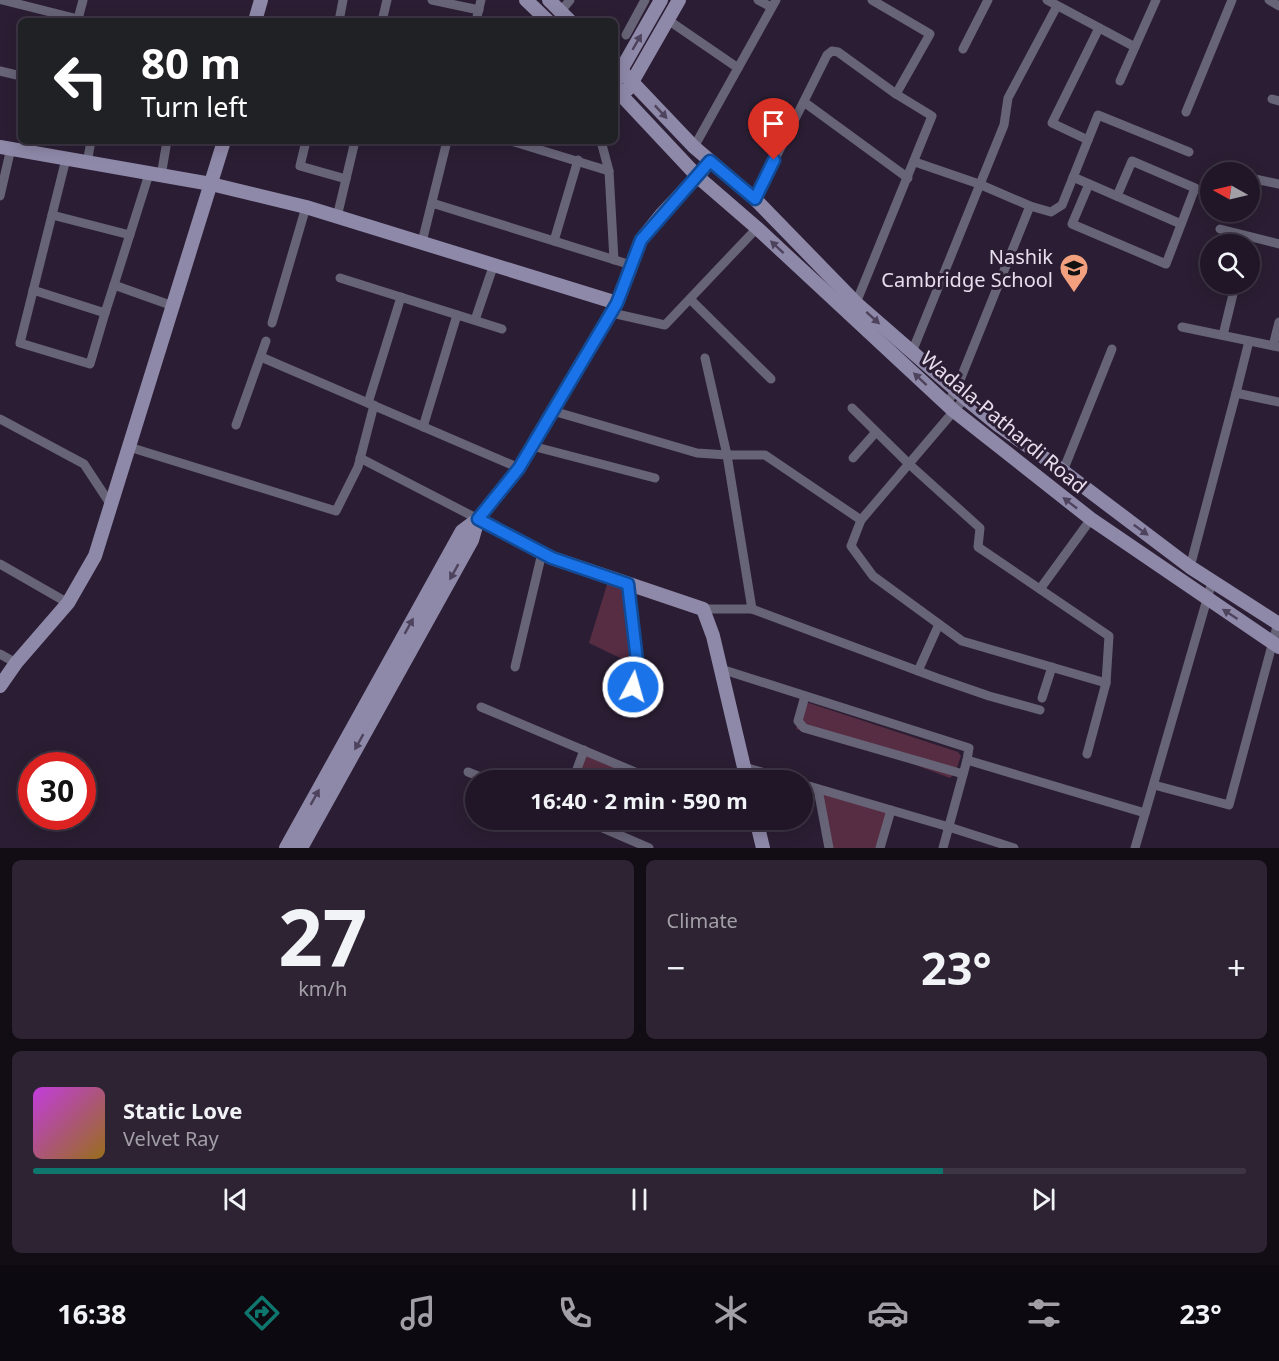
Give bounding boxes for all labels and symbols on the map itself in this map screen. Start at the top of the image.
one-way arrow [631,34,642,50]
pin [748,98,799,160]
one-way arrow [654,104,667,119]
north arrow [1200,162,1260,222]
one-way arrow [769,240,784,254]
place label: Nashik Cambridge School [881,243,1053,293]
school or university icon: Nashik Cambridge School [1058,252,1090,294]
one-way arrow [865,311,880,324]
street label: Wadala-Pathardi Road [915,345,1093,499]
one-way arrow [913,373,928,386]
one-way arrow [1063,497,1078,509]
one-way arrow [1133,524,1148,536]
one-way arrow [449,564,459,581]
one-way arrow [1222,609,1238,620]
one-way arrow [404,617,414,634]
position arrow [601,655,665,719]
one-way arrow [354,734,364,751]
speed limit sign: 30 [18,752,96,830]
one-way arrow [310,788,320,805]

